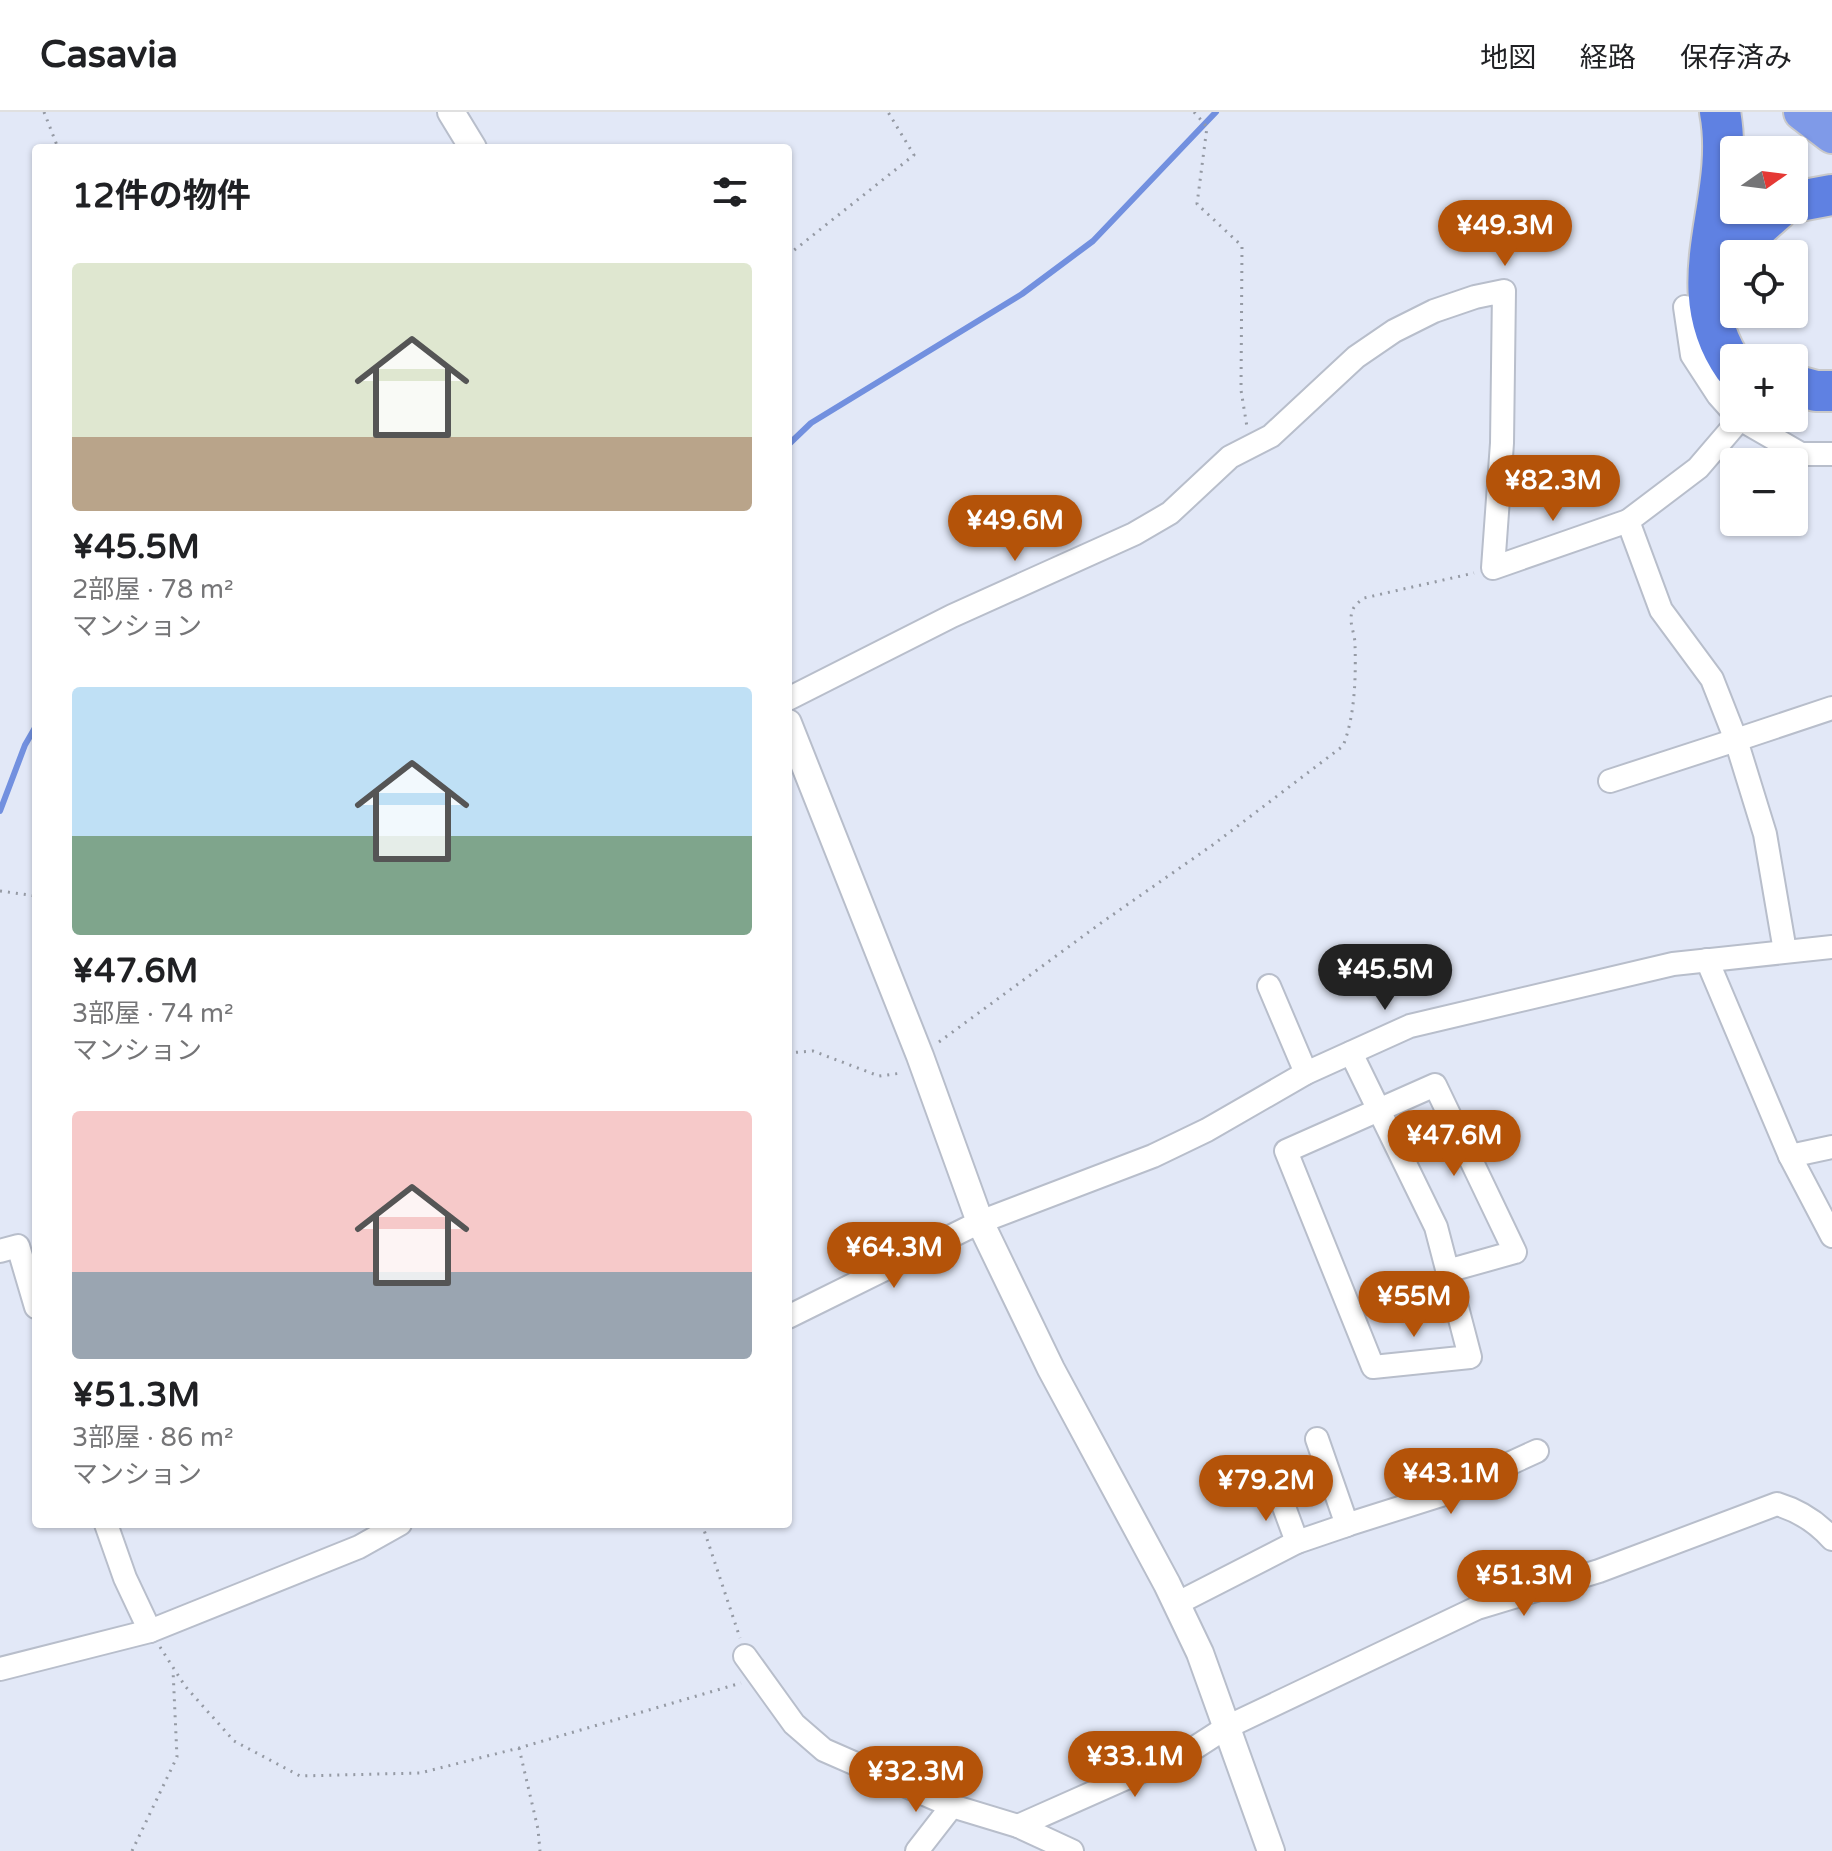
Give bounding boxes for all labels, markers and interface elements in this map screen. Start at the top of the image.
text: Casavia [40,32,178,78]
text: 地図 [1480,41,1536,75]
text: 経路 [1580,41,1636,75]
text: 保存済み [1680,41,1792,75]
north arrow [1720,136,1808,224]
map controls [1720,136,1808,536]
icon: filters [708,170,752,214]
text: 12件の物件 [72,176,251,217]
pin: ¥49.3M [1440,200,1570,268]
text: ¥49.3M [1456,210,1554,241]
button: locate [1720,240,1808,328]
icon: home [340,315,484,459]
button: + [1720,344,1808,432]
button: − [1720,448,1808,536]
pin: ¥82.3M [1488,455,1618,523]
text: ¥82.3M [1504,465,1602,496]
pin: ¥49.6M [950,495,1080,563]
text: ¥49.6M [966,505,1064,536]
text: ¥45.5M [72,527,200,568]
text: 2部屋 · 78 m² [72,574,234,605]
text: マンション [72,611,202,642]
icon: home [340,739,484,883]
pin: ¥45.5M [1320,944,1450,1012]
text: ¥47.6M [72,951,198,992]
text: ¥45.5M [1336,954,1434,985]
text: 3部屋 · 74 m² [72,998,234,1029]
text: マンション [72,1035,202,1066]
pin: ¥47.6M [1389,1110,1519,1178]
text: ¥47.6M [1406,1120,1502,1151]
icon: home [340,1163,484,1307]
pin: ¥64.3M [829,1222,959,1290]
text: ¥64.3M [845,1232,943,1263]
pin: ¥55M [1367,1271,1461,1339]
text: ¥55M [1377,1281,1451,1312]
text: ¥51.3M [72,1375,200,1416]
text: 3部屋 · 86 m² [72,1422,234,1453]
pin: ¥43.1M [1386,1448,1516,1516]
pin: ¥79.2M [1201,1455,1331,1523]
text: ¥43.1M [1402,1458,1500,1489]
text: マンション [72,1459,202,1490]
text: ¥79.2M [1217,1465,1315,1496]
pin: ¥51.3M [1459,1550,1589,1618]
text: ¥51.3M [1475,1560,1573,1591]
pin: ¥33.1M [1070,1731,1200,1799]
text: ¥33.1M [1086,1741,1184,1772]
pin: ¥32.3M [851,1746,981,1814]
text: ¥32.3M [867,1756,965,1787]

